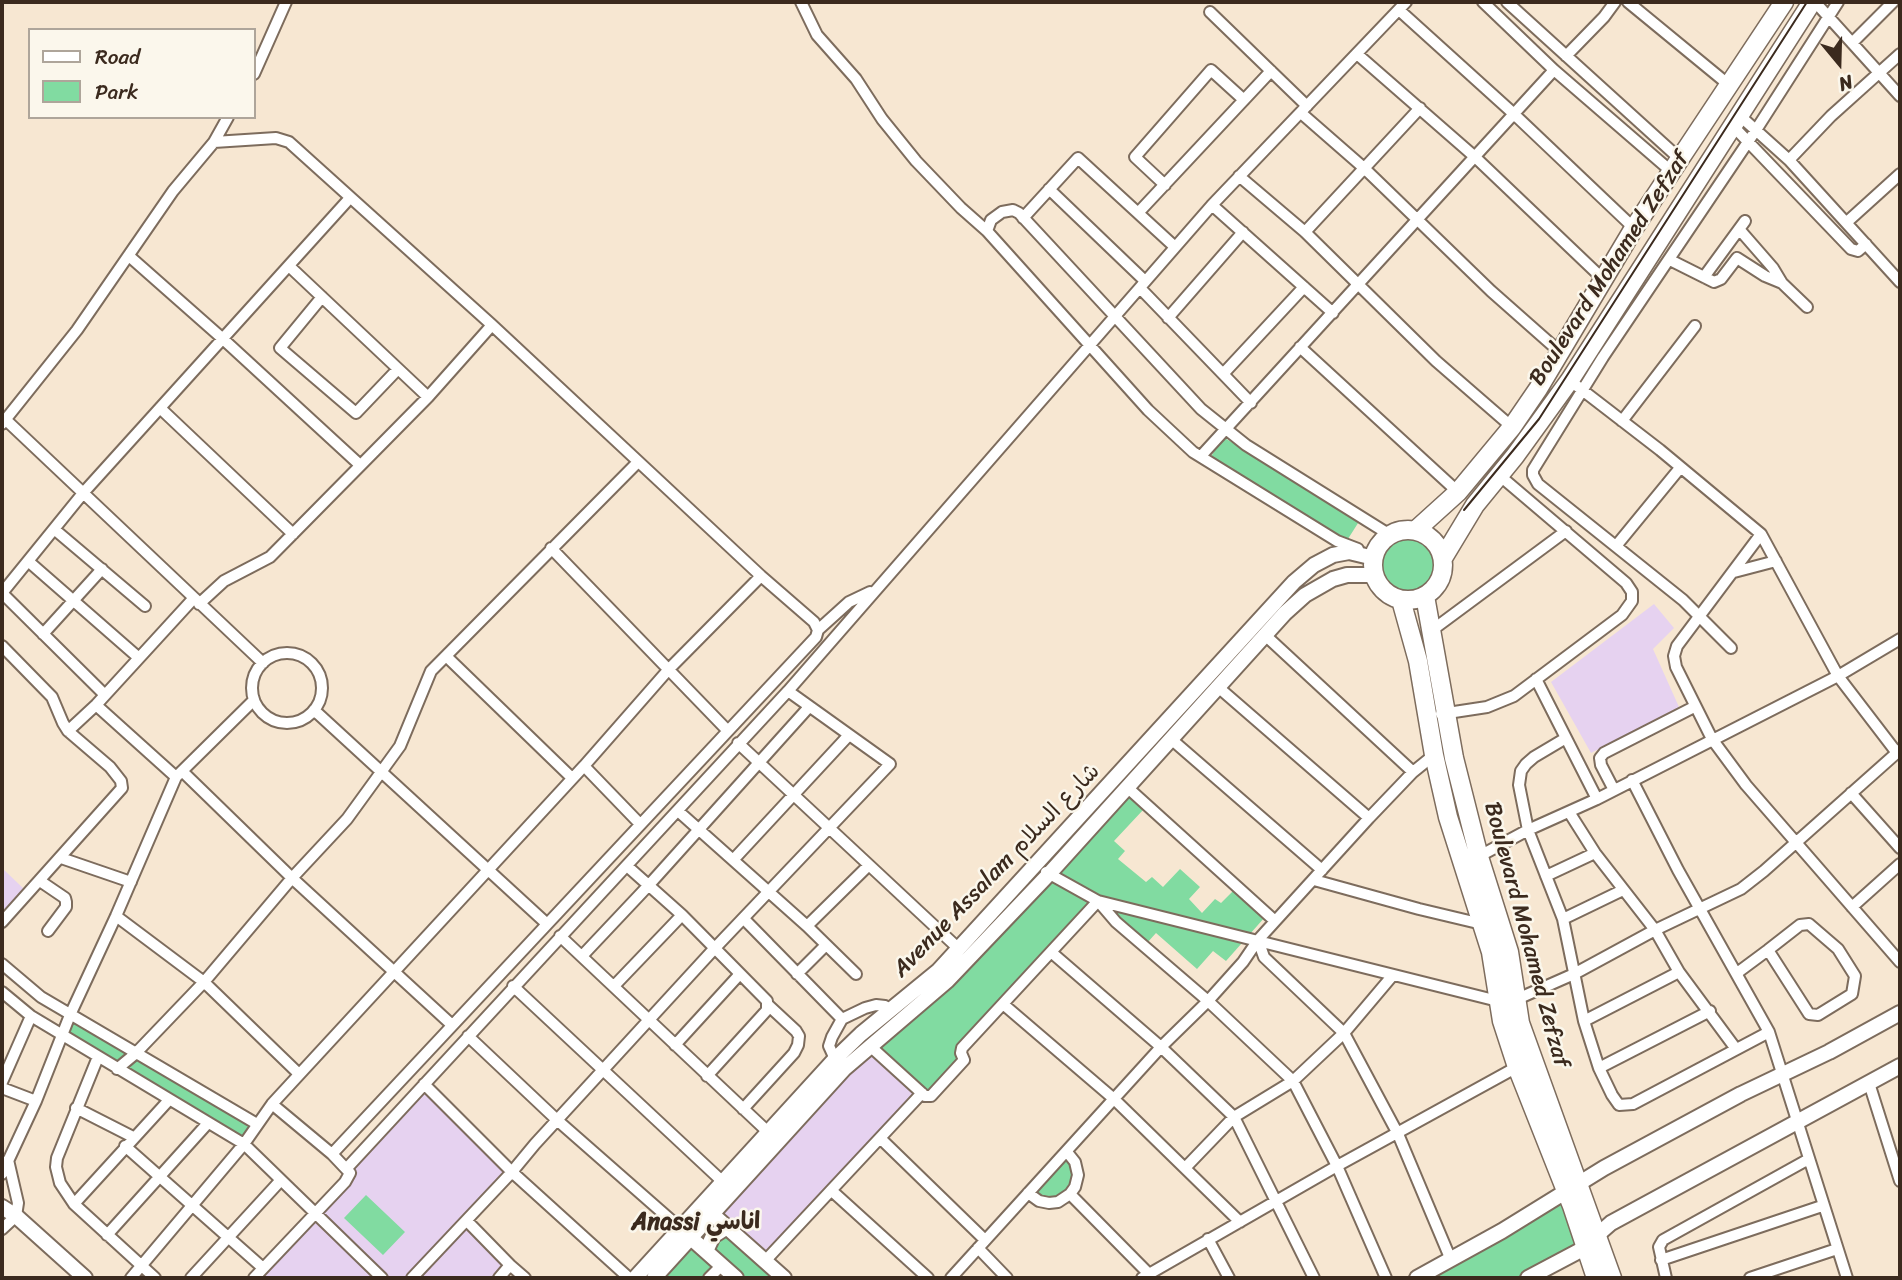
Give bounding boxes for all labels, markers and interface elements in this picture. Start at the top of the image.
legend [28,28,256,119]
north arrow [1804,28,1874,98]
text: Road [95,38,140,76]
text: N [1834,66,1858,101]
text: Park [95,73,138,111]
street label: Boulevard Mohamed Zefzaf [1524,147,1696,391]
street label: Avenue Assalam شارع السلام [888,758,1106,984]
street label: Boulevard Mohamed Zefzaf [1477,799,1575,1071]
district label: Anassi اناسي [631,1209,761,1237]

